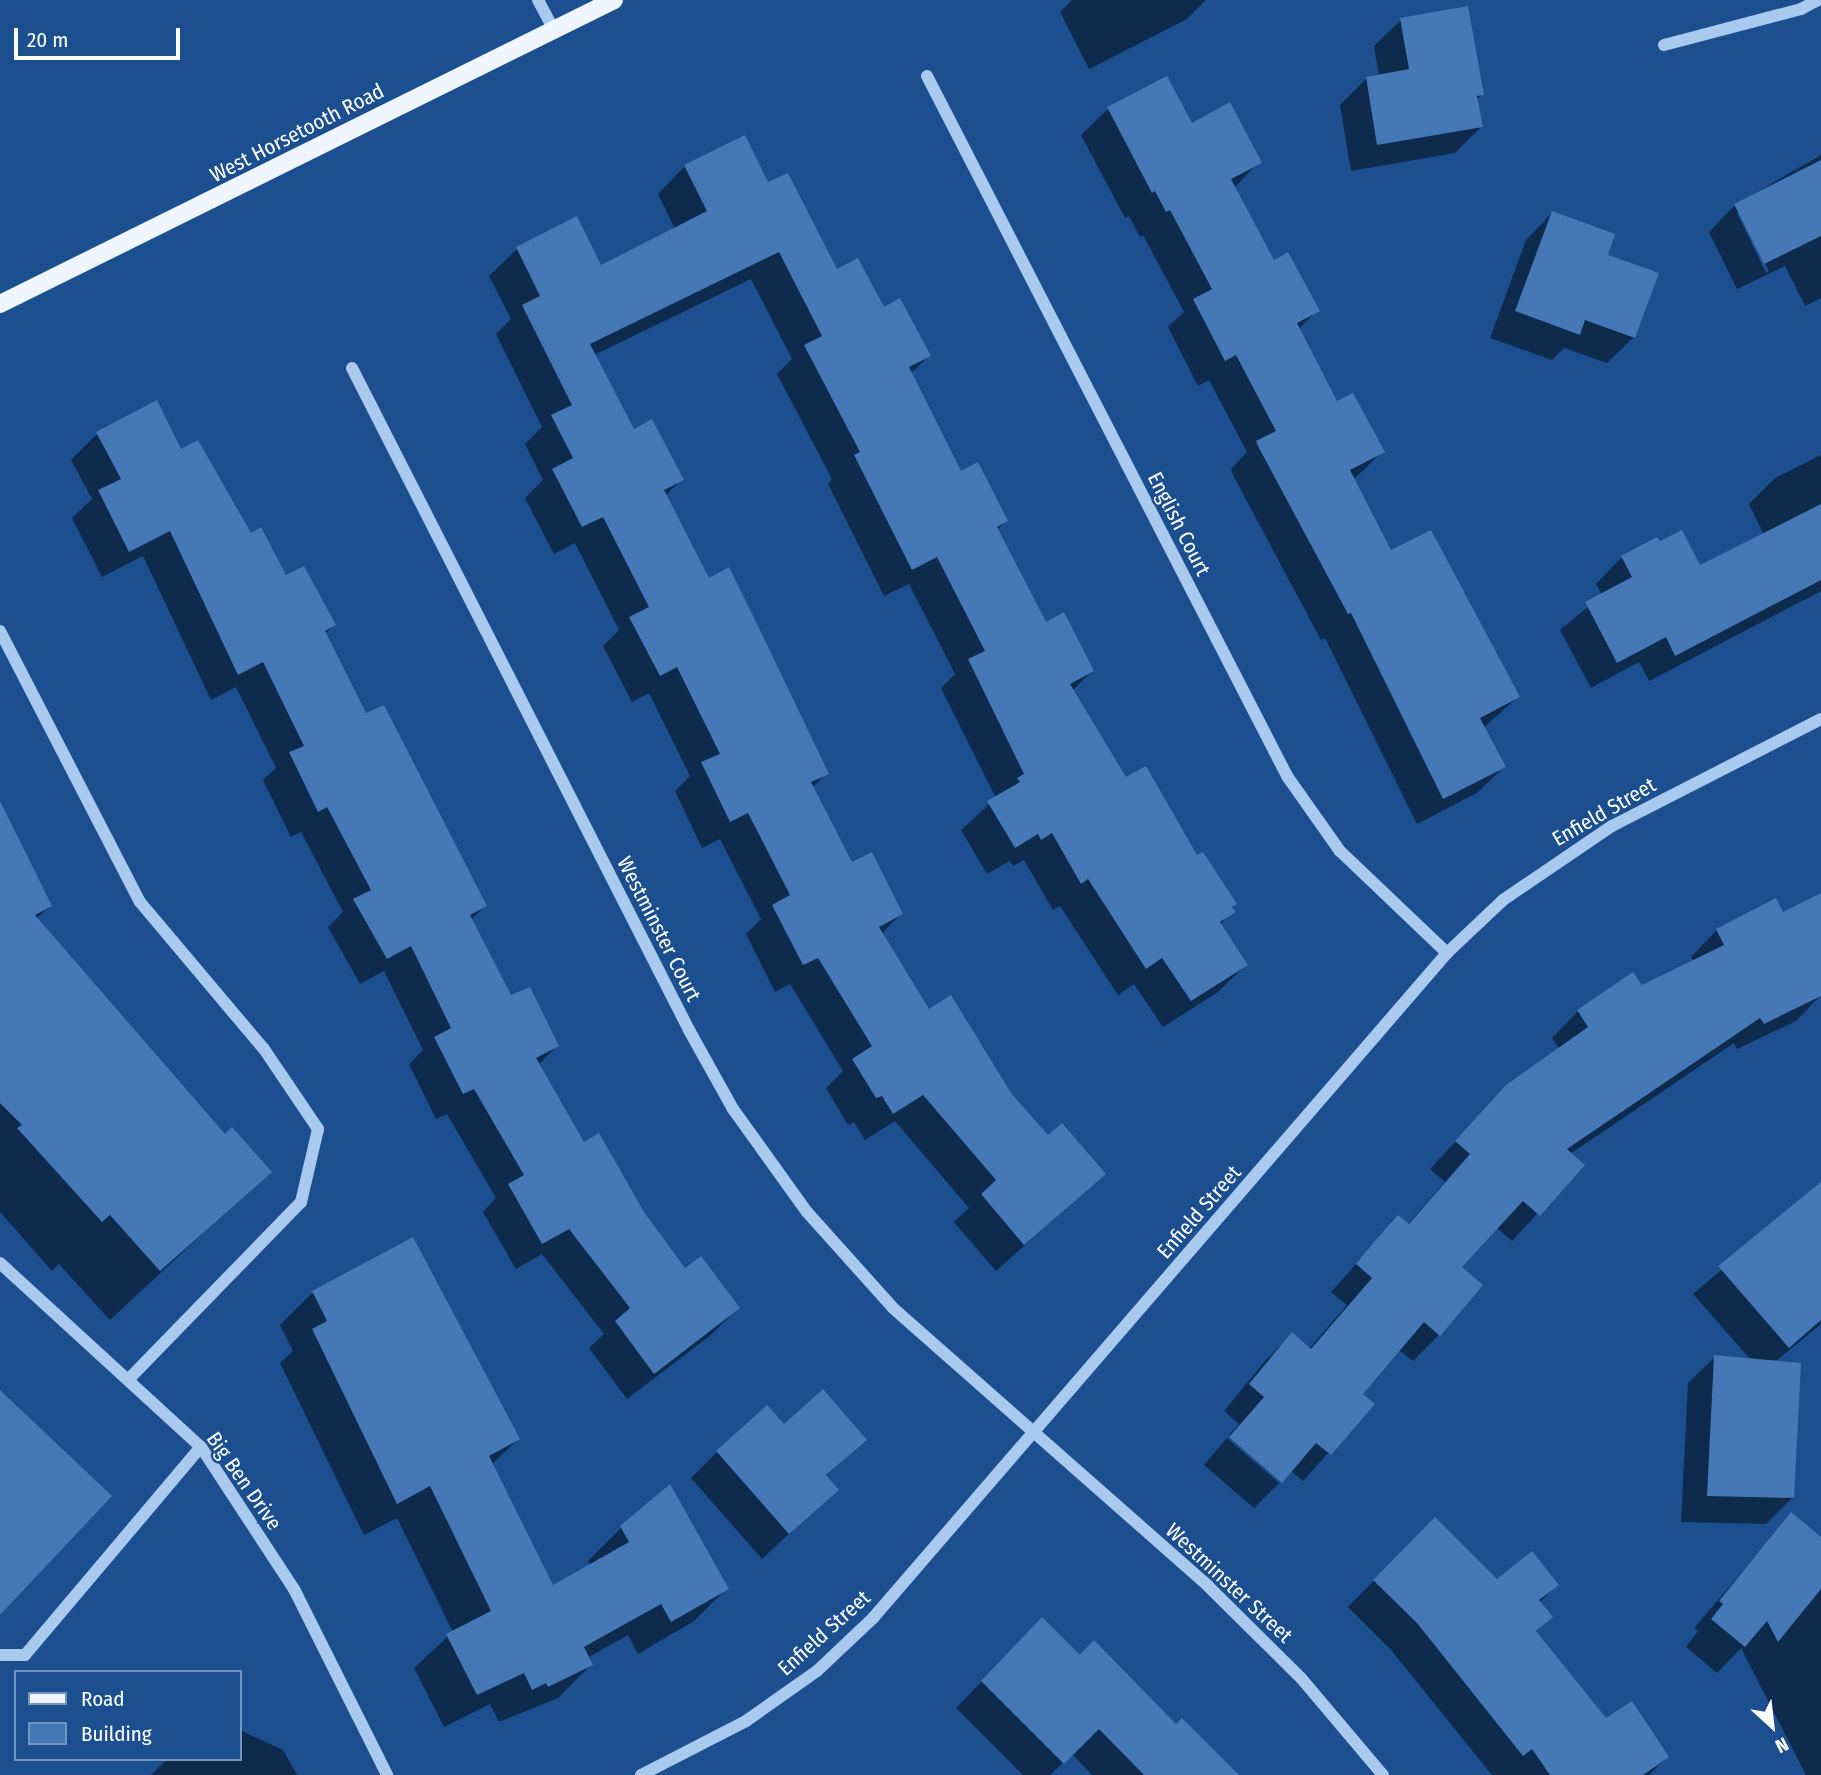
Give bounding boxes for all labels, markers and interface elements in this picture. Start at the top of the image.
scale bar [18,14,184,58]
text: 20 m [27,27,68,53]
street label: West Horsetooth Road [206,78,388,188]
street label: English Court [1142,468,1216,580]
street label: Enfield Street [1548,772,1660,852]
street label: Westminster Court [612,853,706,1005]
street label: Enfield Street [1152,1160,1246,1264]
street label: Big Ben Drive [201,1427,287,1535]
street label: Westminster Street [1160,1518,1298,1648]
street label: Enfield Street [773,1585,875,1681]
legend [14,1670,242,1761]
text: Road [81,1686,125,1712]
north arrow [1737,1691,1807,1761]
text: Building [81,1721,152,1747]
text: N [1771,1732,1792,1758]

